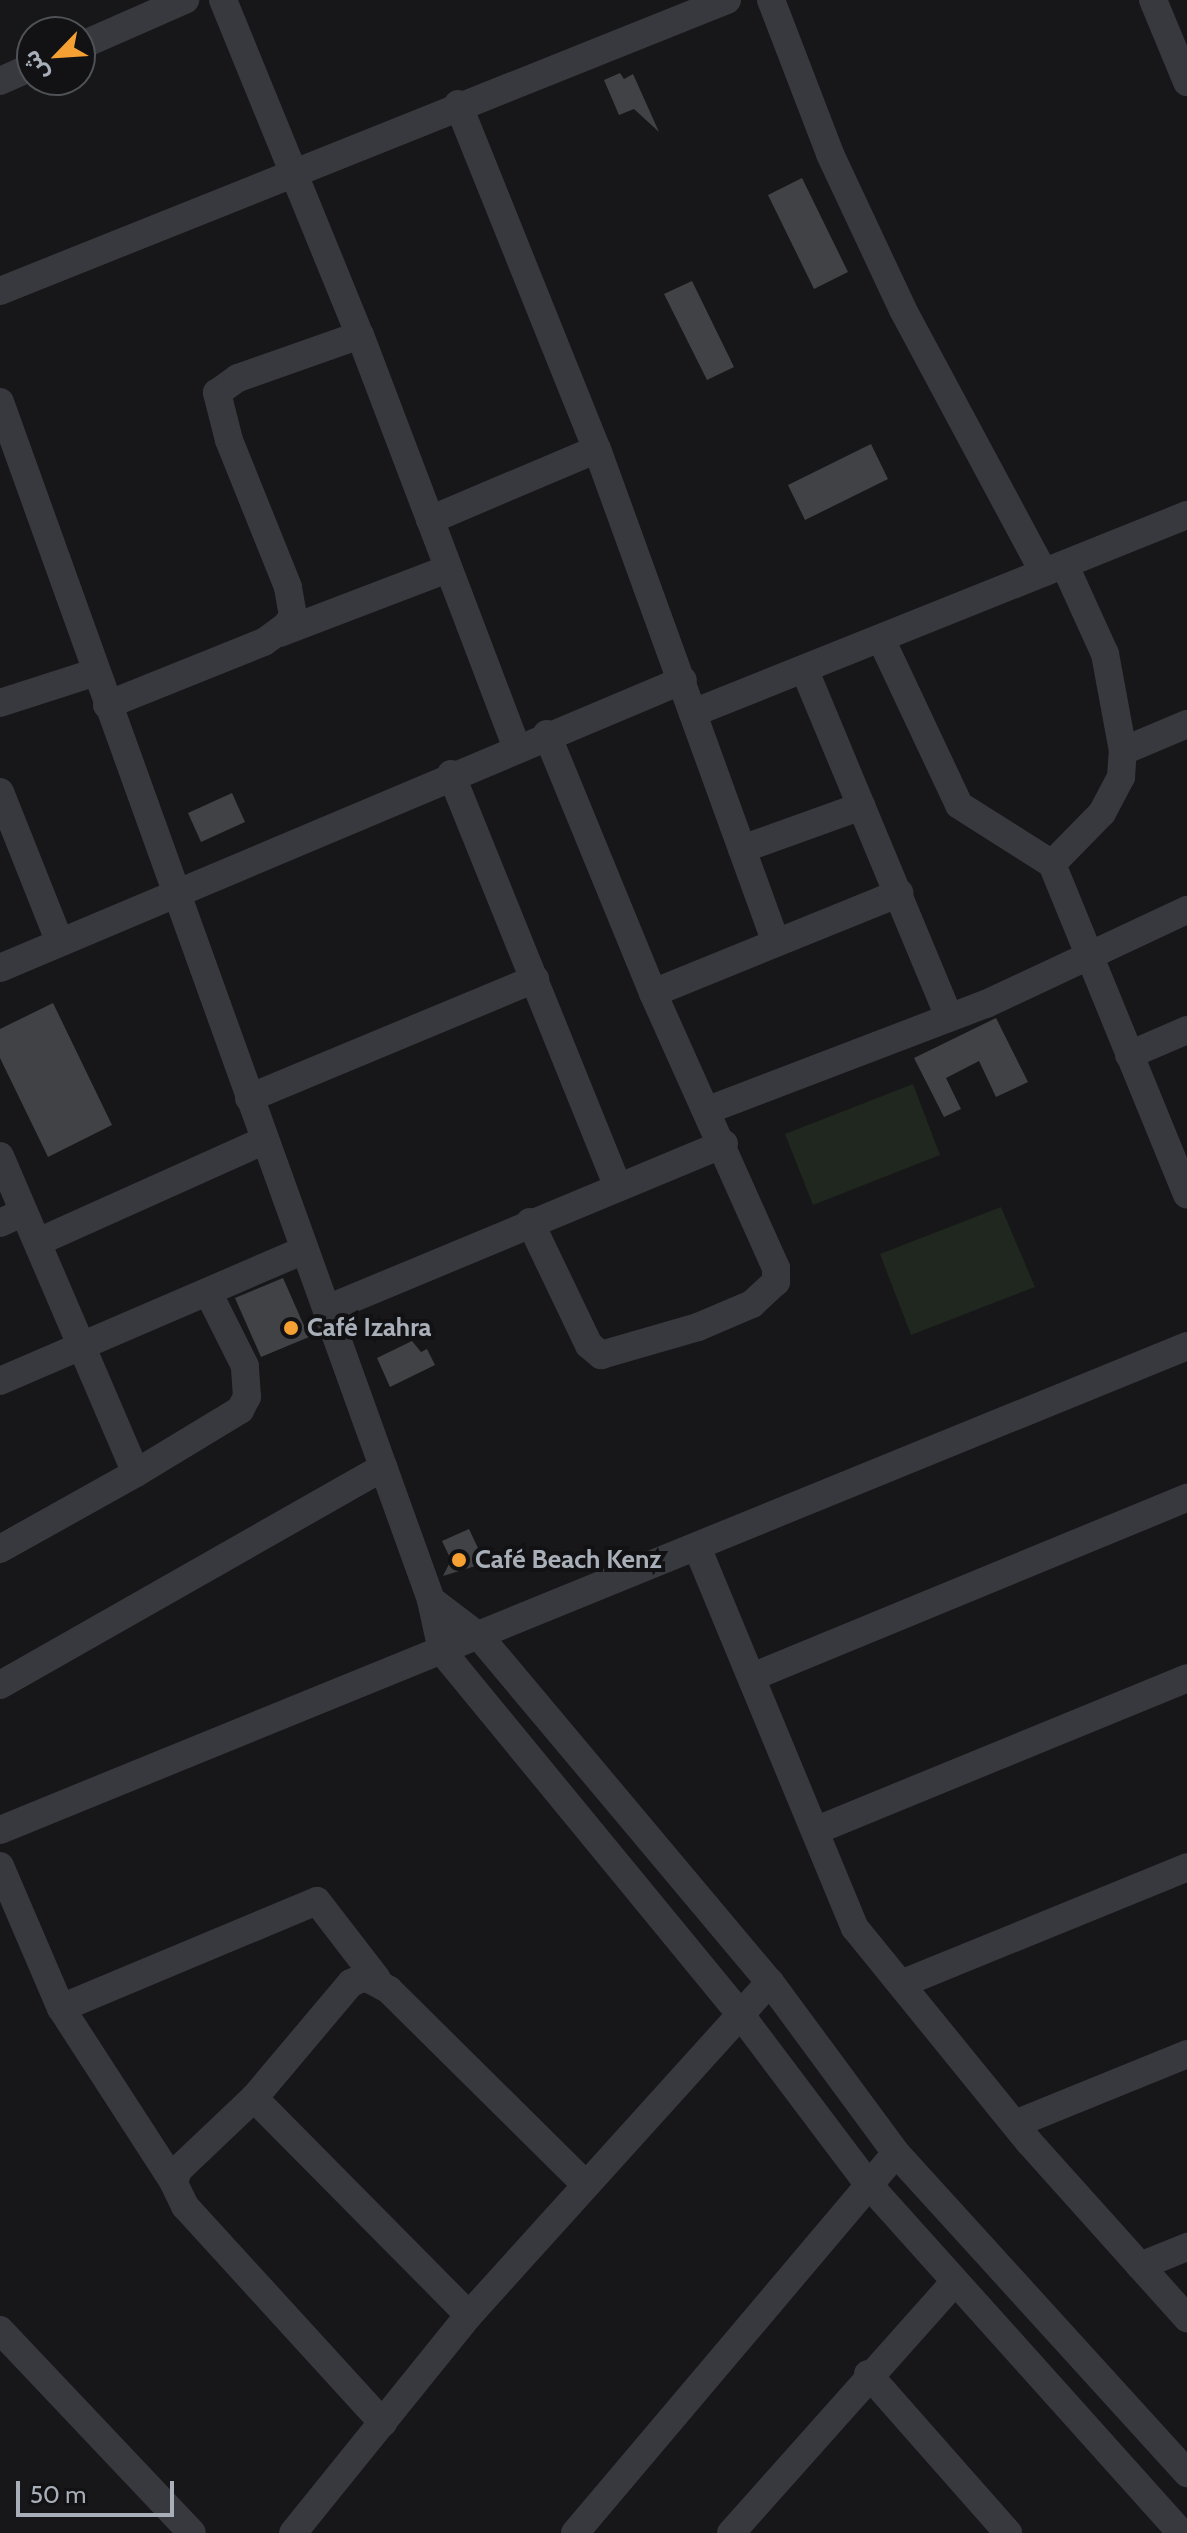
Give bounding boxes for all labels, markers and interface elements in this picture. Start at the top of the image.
north arrow [16,16,96,96]
text: ش [17,46,54,85]
place label: Café Izahra [307,1312,432,1344]
marker: Café Izahra [282,1319,300,1337]
place label: Café Beach Kenz [475,1544,662,1576]
marker: Café Beach Kenz [450,1551,468,1569]
scale bar [20,2465,178,2515]
text: 50 m [30,2480,86,2509]

